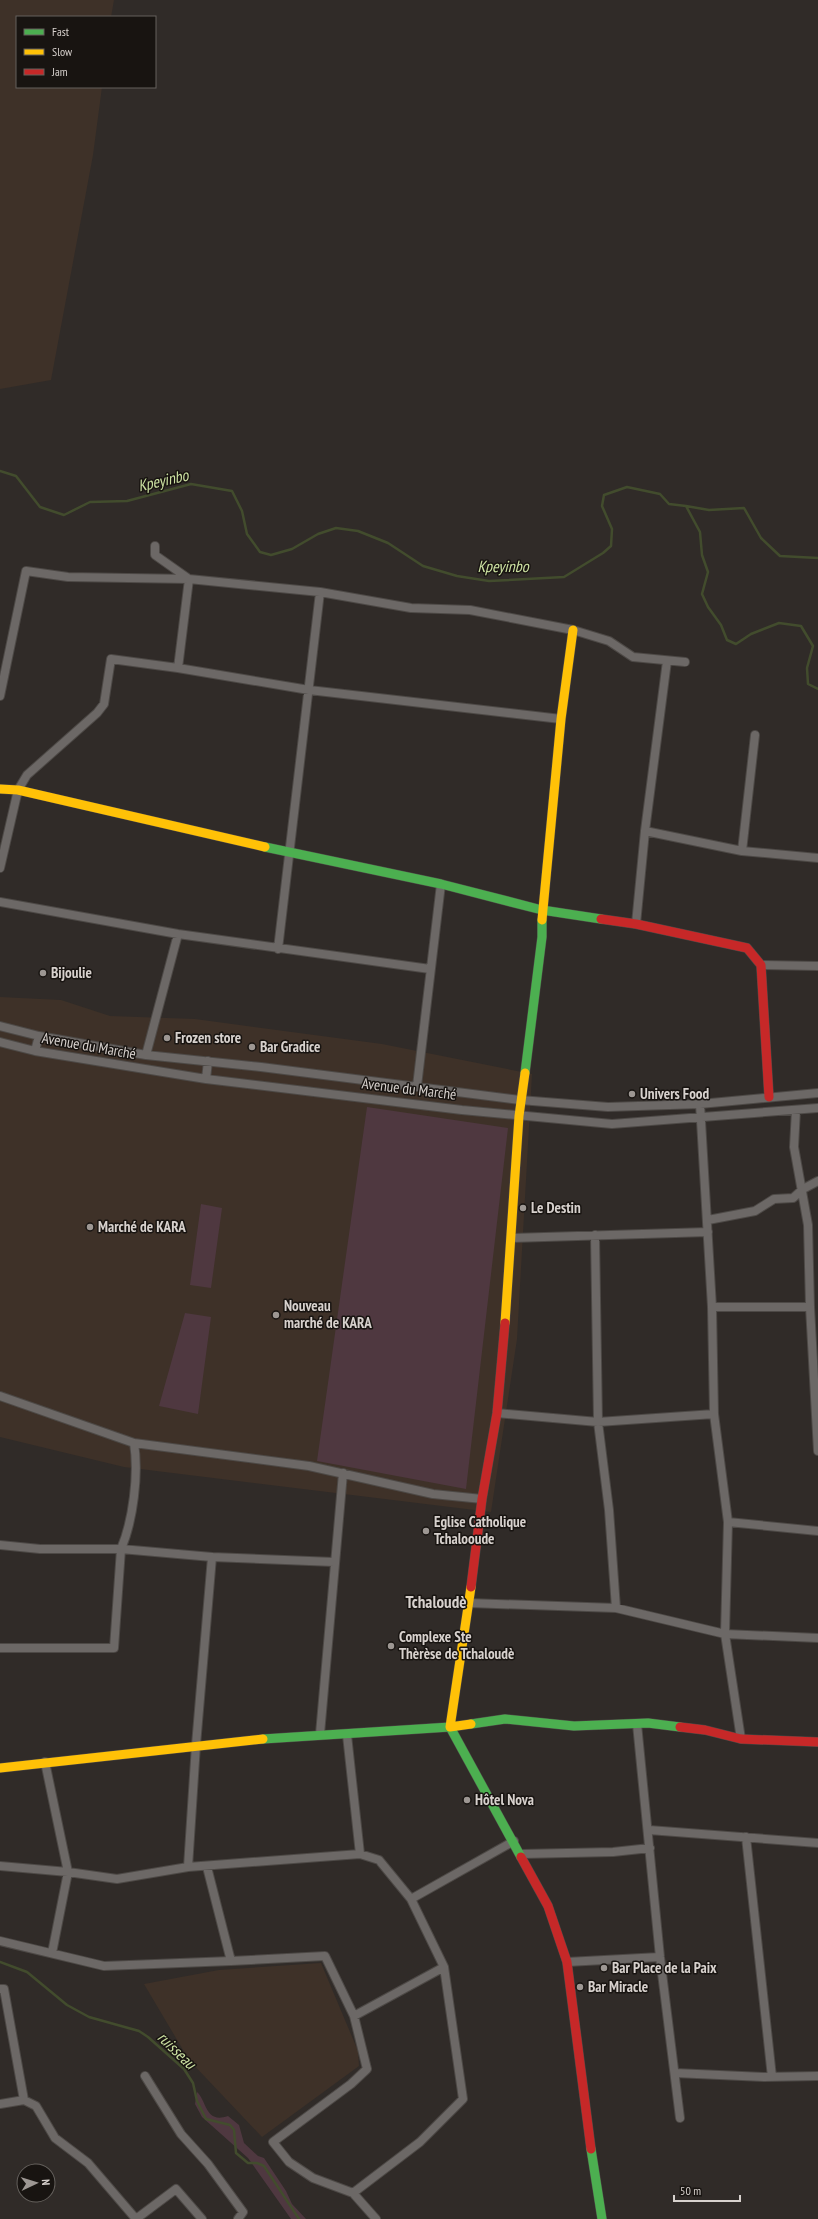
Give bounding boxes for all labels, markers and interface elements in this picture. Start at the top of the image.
legend [16,16,156,88]
text: Fast [52,24,70,39]
text: Slow [52,44,73,59]
text: Jam [51,64,68,79]
water label: Kpeyinbo [136,464,191,496]
water label: Kpeyinbo [477,556,530,576]
place label: Bijoulie [51,963,92,982]
marker: Bijoulie [38,968,48,978]
street label: Avenue du Marché [41,1028,138,1063]
place label: Frozen store [175,1028,241,1047]
marker: Frozen store [162,1033,172,1043]
place label: Bar Gradice [260,1037,320,1056]
marker: Bar Gradice [247,1042,257,1052]
street label: Avenue du Marché [361,1073,457,1104]
place label: Univers Food [640,1084,710,1103]
marker: Univers Food [627,1089,637,1099]
place label: Le Destin [531,1198,581,1217]
marker: Le Destin [518,1203,528,1213]
place label: Marché de KARA [98,1217,186,1236]
marker: Marché de KARA [85,1222,95,1232]
place label: Nouveau marché de KARA [284,1296,372,1332]
marker: Nouveau marché de KARA [271,1310,281,1320]
place label: Eglise Catholique Tchalooude [434,1512,526,1548]
marker: Eglise Catholique Tchalooude [421,1526,431,1536]
district label: Tchaloudè [406,1591,467,1613]
place label: Complexe Ste Thèrèse de Tchaloudè [399,1627,514,1663]
marker: Complexe Ste Thèrèse de Tchaloudè [386,1641,396,1651]
place label: Hôtel Nova [475,1790,534,1809]
marker: Hôtel Nova [462,1795,472,1805]
place label: Bar Place de la Paix [612,1958,717,1977]
marker: Bar Place de la Paix [599,1963,609,1973]
place label: Bar Miracle [588,1977,648,1996]
marker: Bar Miracle [575,1982,585,1992]
water label: ruisseau [154,2027,201,2074]
north arrow [16,2163,56,2203]
scale bar [674,2177,740,2203]
text: N [39,2179,53,2186]
text: 50 m [680,2183,701,2198]

